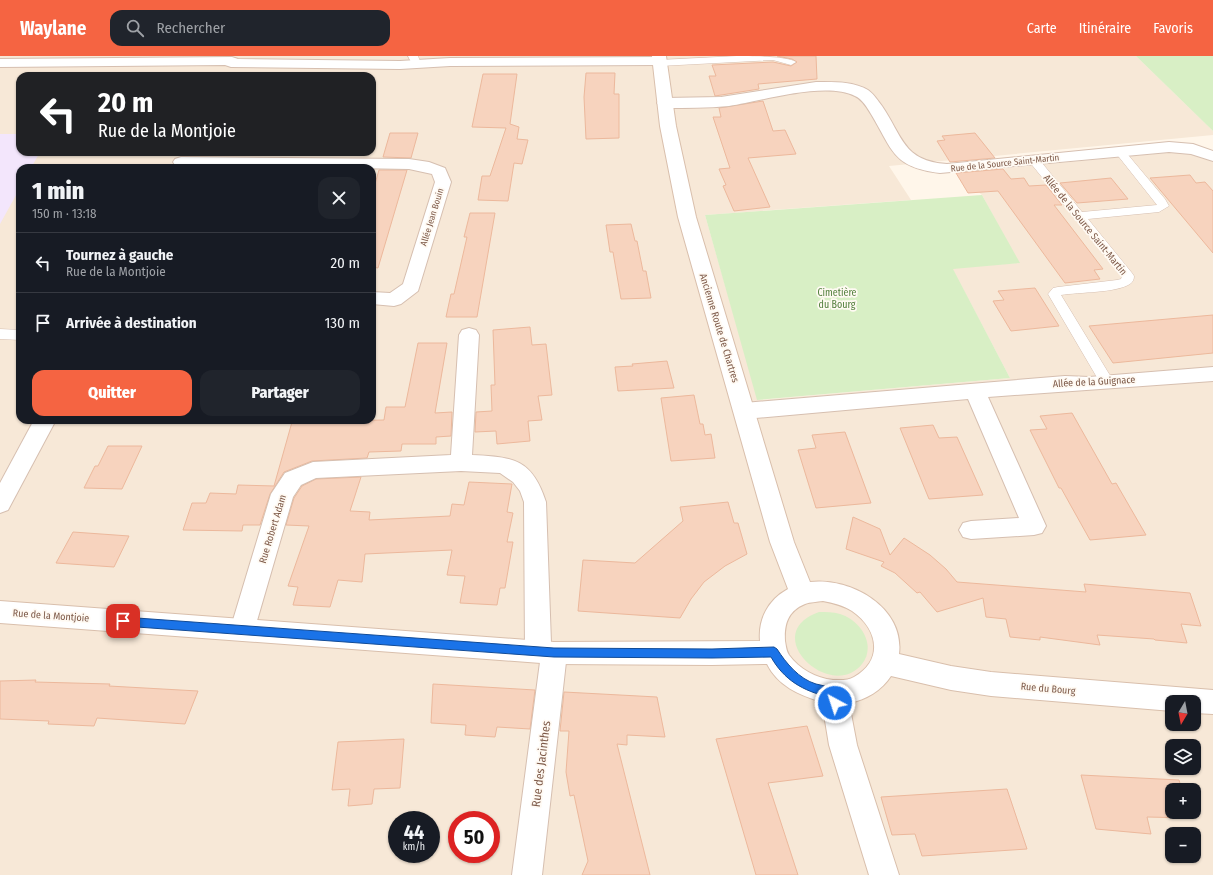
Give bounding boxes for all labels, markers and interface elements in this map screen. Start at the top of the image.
search box [110,10,390,46]
text: Waylane [20,17,86,40]
icon: search [124,17,146,39]
text: Rechercher [156,19,225,37]
text: Carte [1027,20,1057,37]
text: Itinéraire [1079,20,1131,37]
text: Favoris [1153,20,1193,37]
text: 20 m [98,86,153,119]
icon: left [32,88,84,140]
text: Rue de la Montjoie [98,120,236,142]
street label: Rue de la Source Saint-Martin [950,152,1060,174]
street label: Allée de la Source Saint-Martin [1041,172,1129,278]
text: 1 min [32,177,84,205]
button: close [318,177,360,219]
street label: Allée Jean Bouin [418,187,446,247]
text: 150 m · 13:18 [32,206,96,221]
text: Tournez à gauche [66,246,173,264]
icon: left [32,252,54,274]
text: 20 m [331,254,360,272]
text: Rue de la Montjoie [66,264,166,279]
street label: Ancienne Route de Chartres [697,272,741,384]
park label: Cimetière du Bourg [817,287,857,311]
icon: arrive [32,312,54,334]
text: Arrivée à destination [66,314,197,332]
text: 130 m [325,314,360,332]
button: Quitter [32,370,192,416]
button: Partager [200,370,360,416]
street label: Allée de la Guignace [1052,374,1136,390]
street label: Rue Robert Adam [257,493,289,565]
pin [106,604,140,638]
street label: Rue de la Montjoie [12,607,90,625]
icon: arrive [112,610,134,632]
street label: Rue du Bourg [1020,681,1076,697]
position arrow [814,682,856,724]
north arrow [1165,695,1201,731]
map controls [1165,695,1201,863]
street label: Rue des Jacinthes [529,720,553,808]
button: layers [1165,739,1201,775]
button: + [1165,783,1201,819]
speed limit sign: 50 [448,811,500,863]
text: 44 [404,820,424,844]
button: − [1165,827,1201,863]
text: km/h [403,841,425,853]

